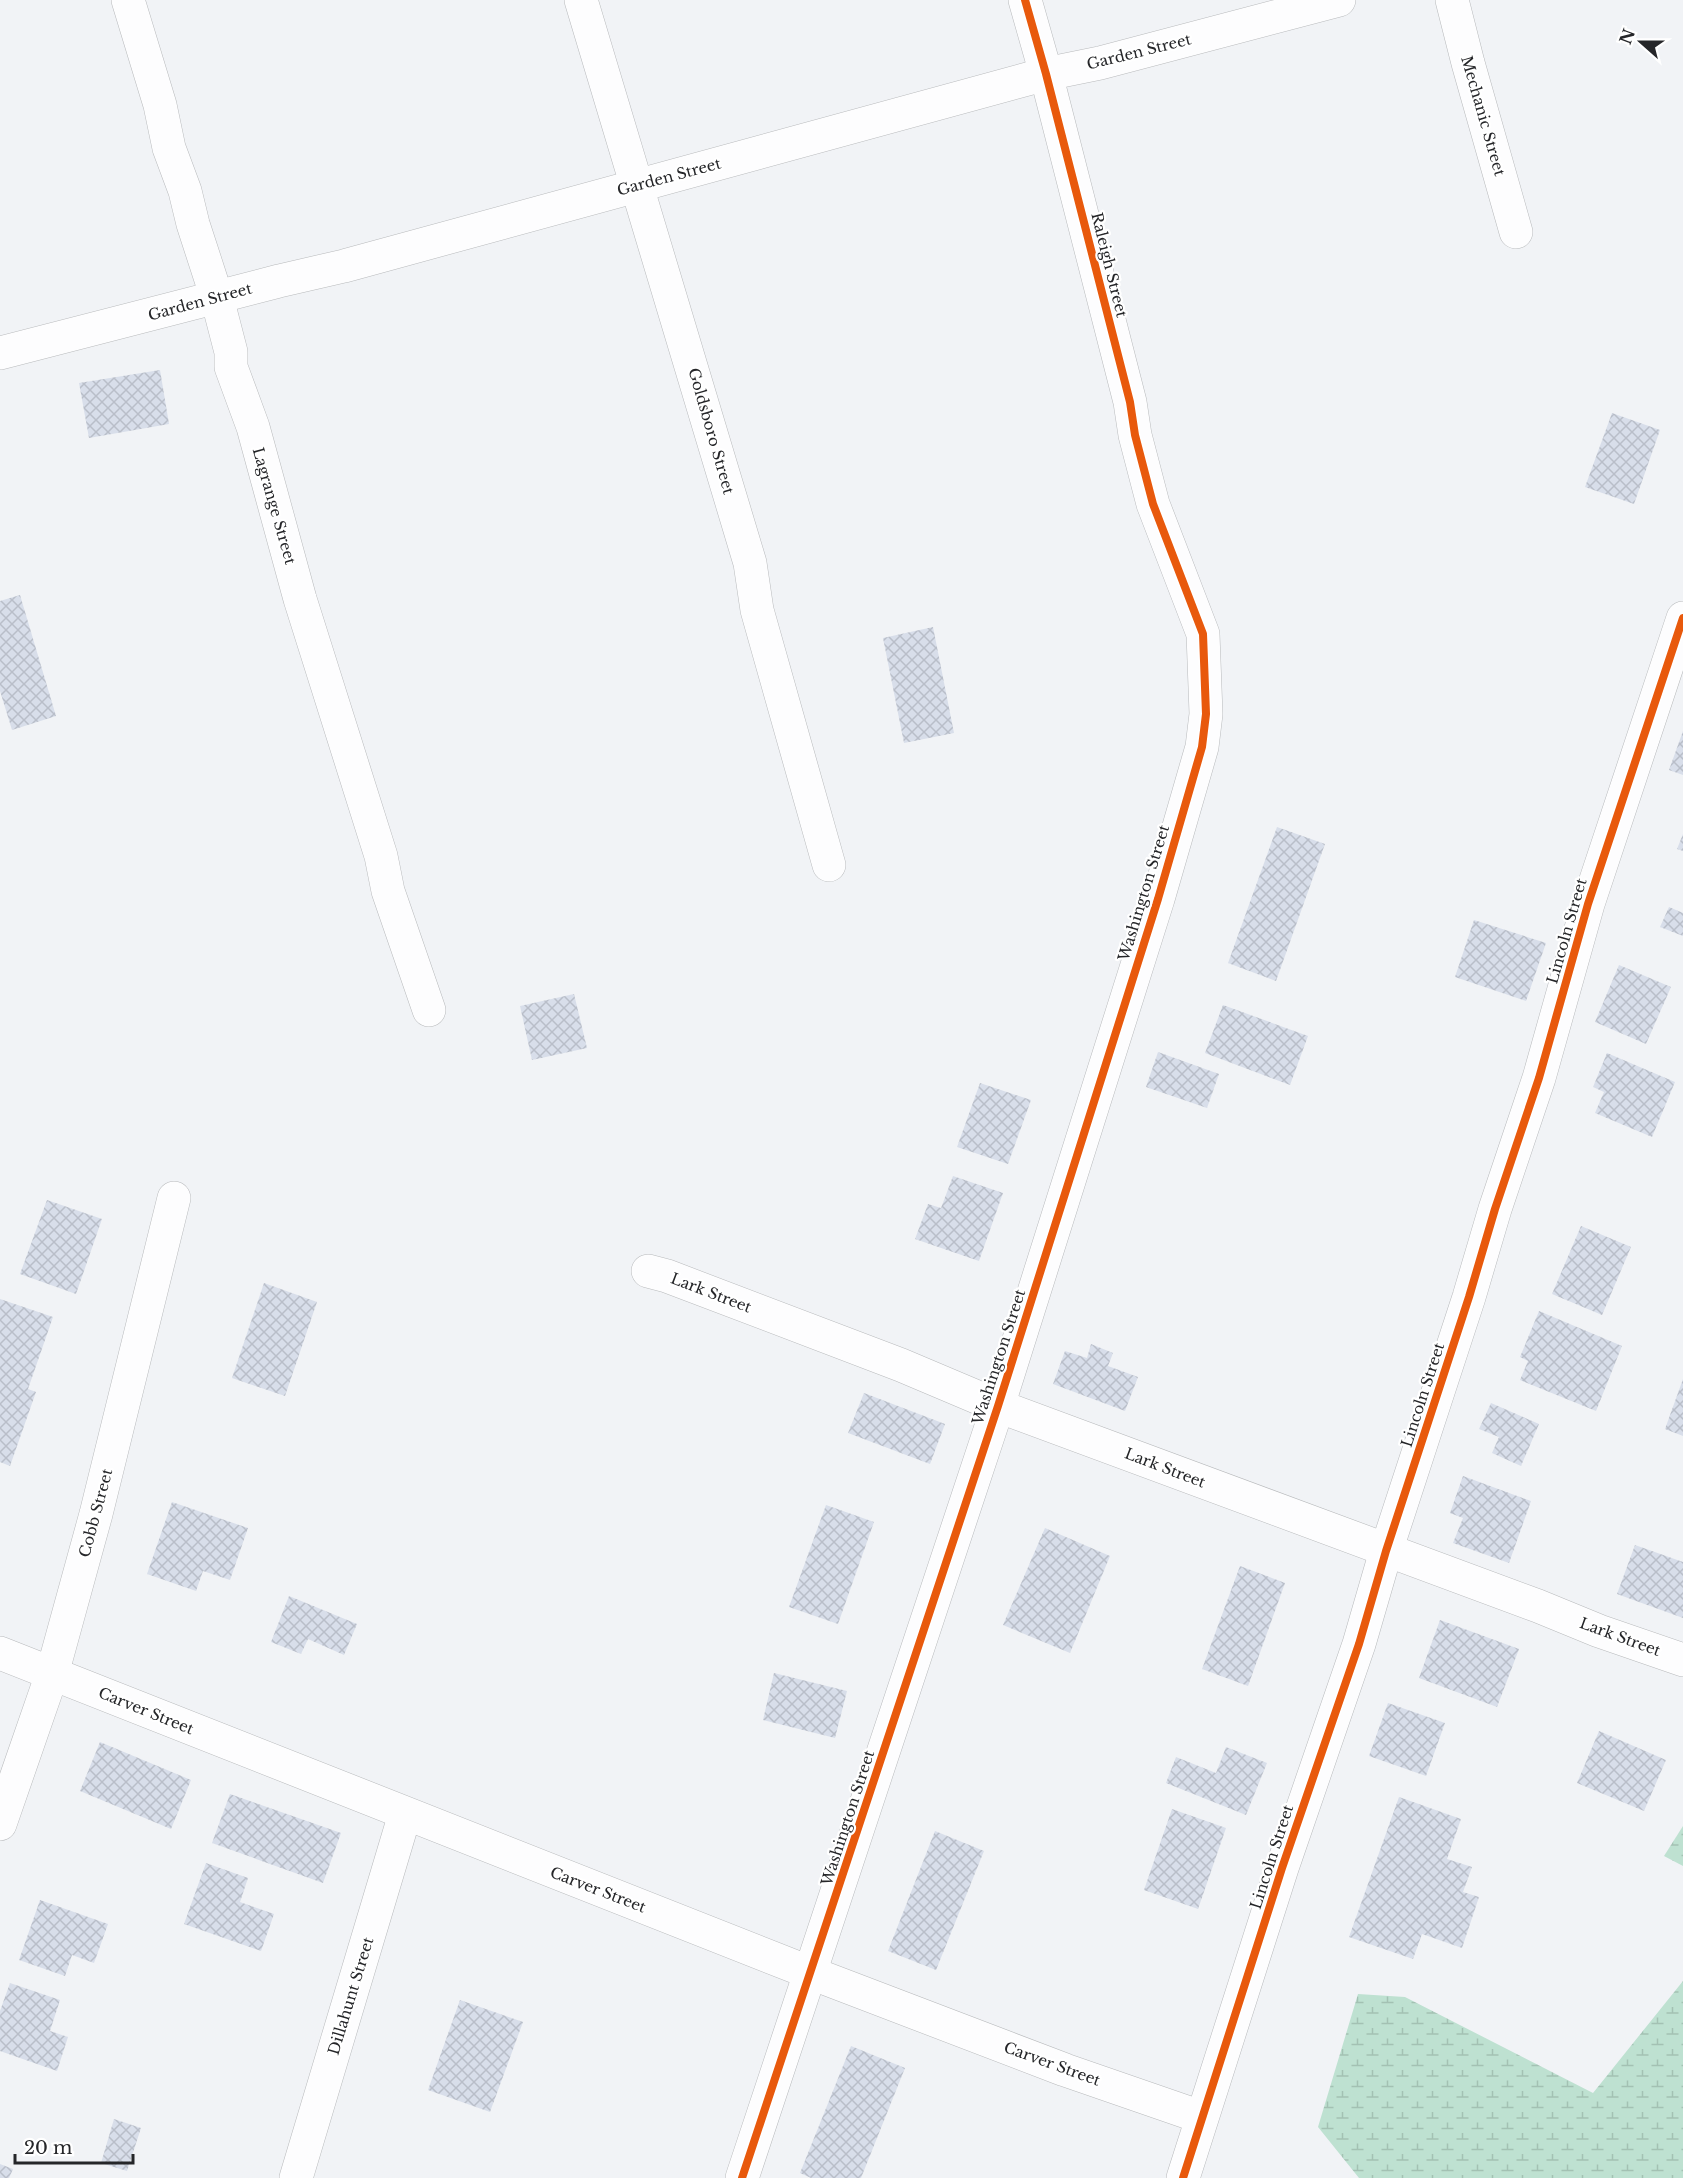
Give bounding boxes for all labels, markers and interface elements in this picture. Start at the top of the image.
north arrow [1611,12,1671,72]
text: N [1615,26,1639,47]
street label: Garden Street [1085,29,1193,74]
street label: Mechanic Street [1457,54,1510,178]
street label: Garden Street [615,153,723,200]
street label: Raleigh Street [1087,210,1132,320]
street label: Garden Street [146,278,254,325]
street label: Goldsboro Street [684,366,739,497]
street label: Lagrange Street [249,445,300,567]
street label: Washington Street [1113,822,1173,964]
street label: Lincoln Street [1542,876,1591,986]
street label: Lark Street [668,1268,754,1317]
street label: Washington Street [967,1286,1030,1428]
street label: Lincoln Street [1397,1340,1448,1450]
street label: Lark Street [1122,1443,1208,1492]
street label: Cobb Street [75,1466,117,1559]
street label: Lark Street [1577,1613,1664,1660]
street label: Carver Street [96,1683,197,1738]
street label: Washington Street [816,1747,879,1889]
street label: Lincoln Street [1246,1802,1297,1912]
street label: Carver Street [548,1863,649,1917]
street label: Dillahunt Street [324,1934,378,2057]
street label: Carver Street [1001,2037,1103,2090]
scale bar [15,2127,134,2165]
text: 20 m [24,2137,72,2159]

